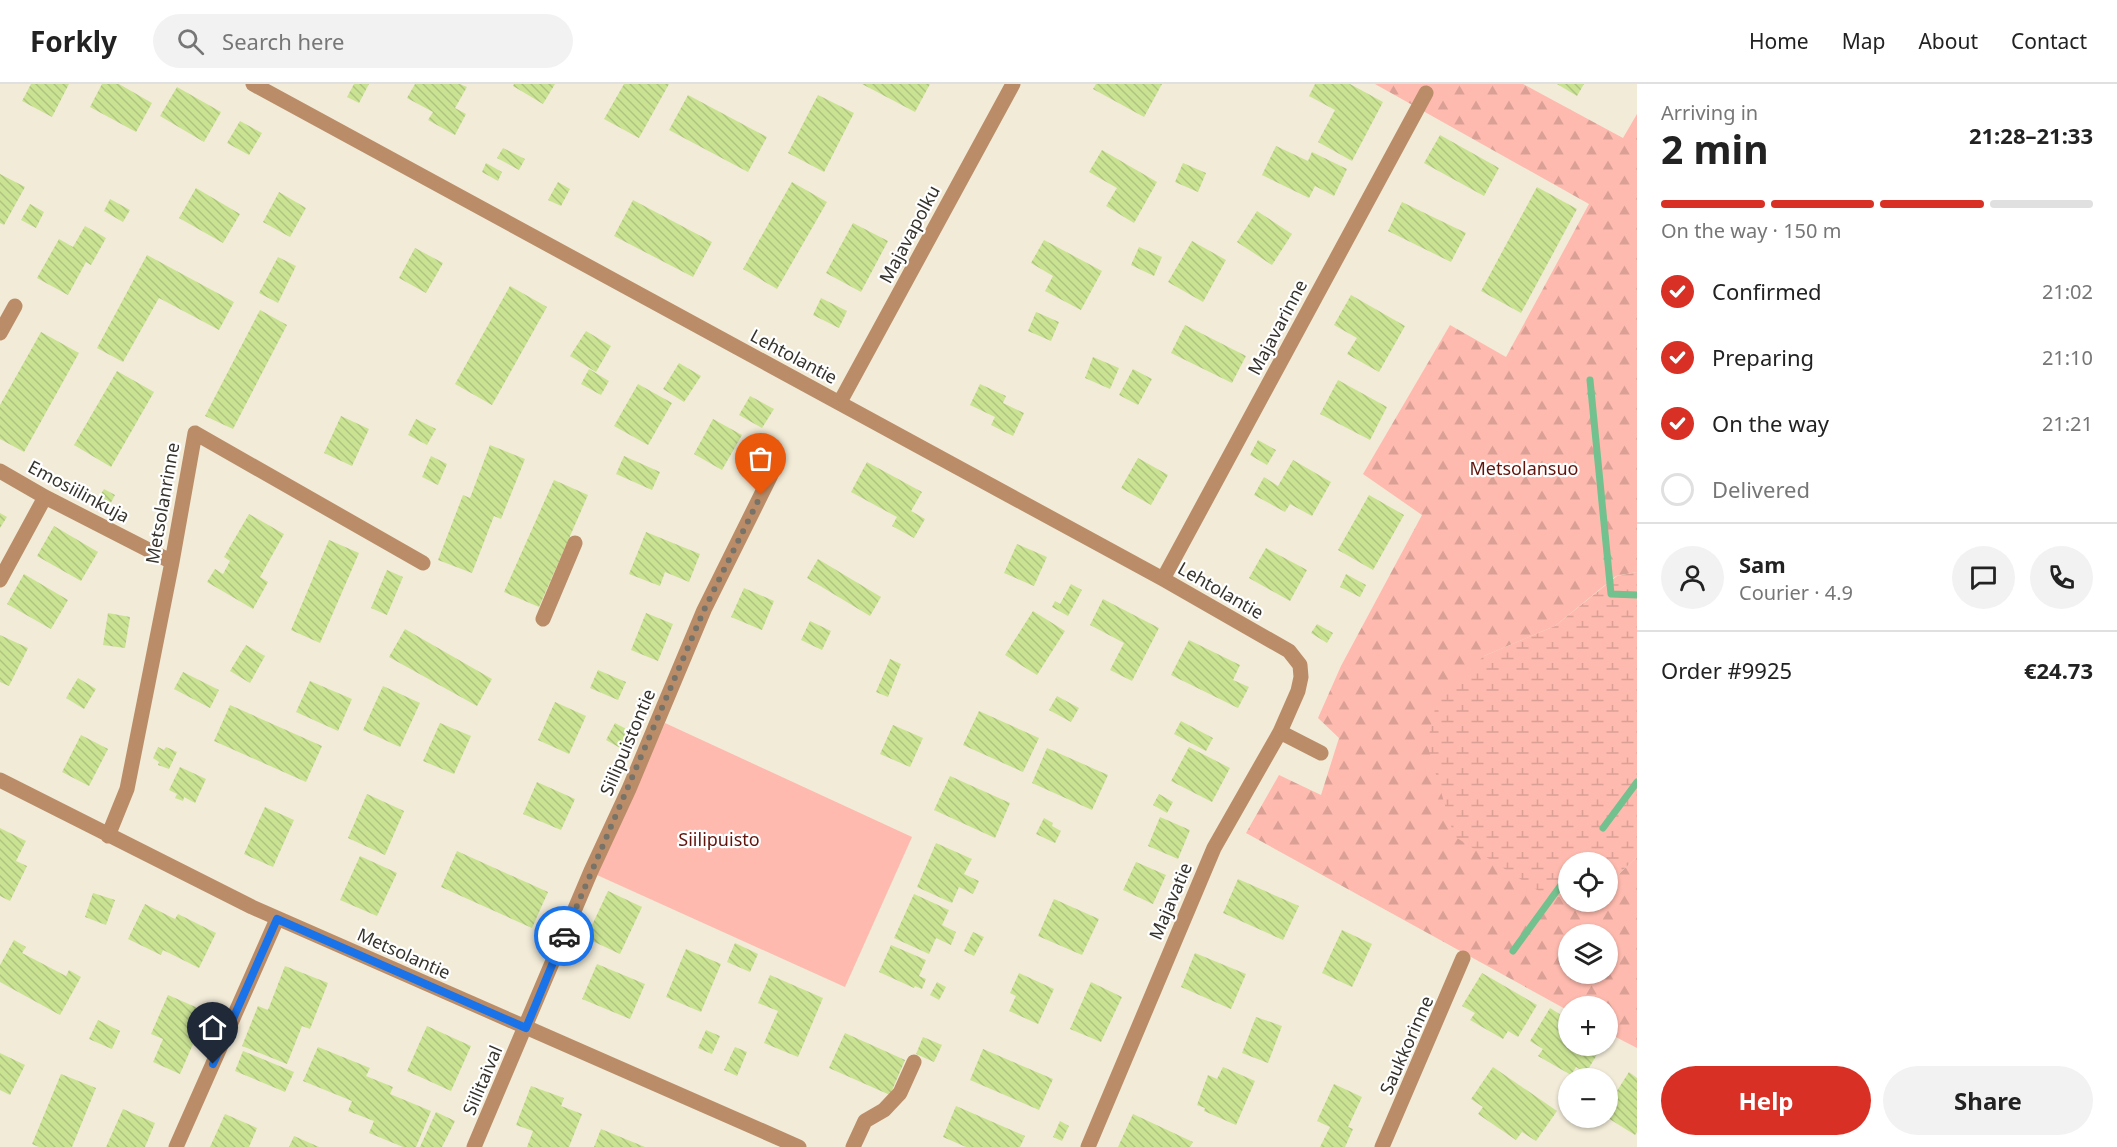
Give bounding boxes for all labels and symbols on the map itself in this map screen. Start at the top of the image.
street label: Majavapolku [873,181,945,287]
street label: Majavarinne [1242,275,1312,379]
street label: Lehtolantie [746,323,842,389]
pin [735,433,786,495]
street label: Metsolanrinne [140,440,184,566]
street label: Emosiilinkuja [24,454,134,528]
park label: Metsolansuo [1470,456,1579,480]
street label: Lehtolantie [1174,556,1268,624]
street label: Siilipuistontie [594,685,660,799]
park label: Siilipuisto [678,827,760,851]
street label: Majavatie [1143,859,1197,943]
courier [534,906,594,966]
street label: Metsolantie [354,922,454,984]
street label: Saukkorinne [1374,992,1438,1098]
pin [187,1002,238,1064]
street label: Siilitaival [457,1041,507,1119]

